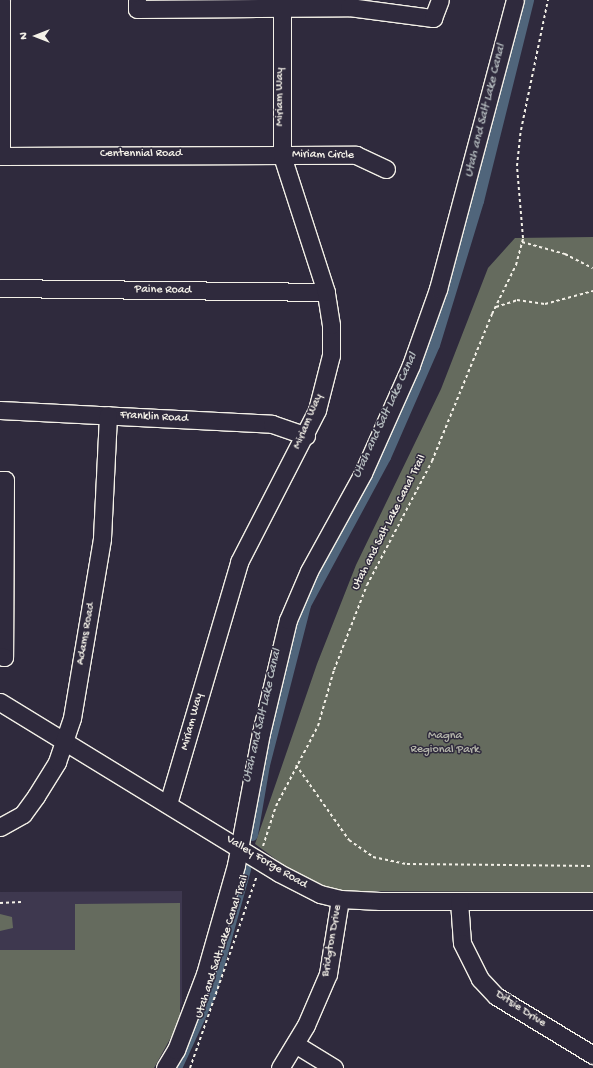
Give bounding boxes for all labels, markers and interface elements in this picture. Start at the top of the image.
north arrow [16,16,56,56]
text: N [18,32,30,40]
water label: Utah and Salt Lake Canal [462,43,510,179]
street label: Miriam Way [274,68,288,126]
street label: Centennial Road [100,148,182,162]
street label: Miriam Circle [292,148,354,164]
street label: Paine Road [134,283,192,299]
water label: Utah and Salt Lake Canal [350,351,422,481]
street label: Miriam Way [291,392,327,452]
street label: Franklin Road [120,409,188,427]
street label: Utah and Salt Lake Canal Trail [350,453,430,593]
street label: Adams Road [74,602,100,666]
water label: Utah and Salt Lake Canal [240,648,286,784]
street label: Miriam Way [178,692,208,752]
park label: Magna Regional Park [411,730,479,758]
street label: Valley Forge Road [223,833,309,893]
street label: Utah and Salt Lake Canal Trail [193,874,253,1020]
street label: Bridgton Drive [320,904,346,978]
street label: Ditsie Drive [492,988,548,1032]

